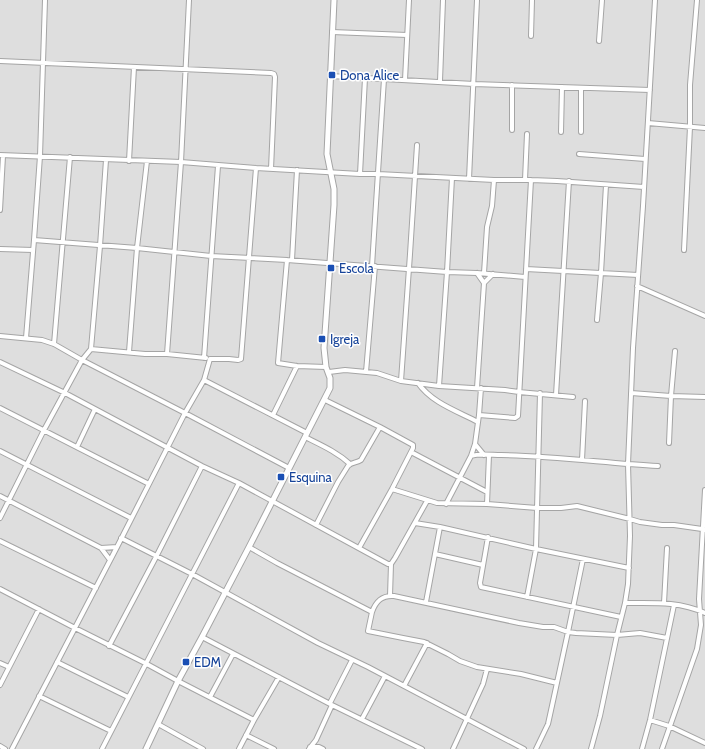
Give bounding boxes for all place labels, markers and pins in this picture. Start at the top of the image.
place label: Dona Alice [340,67,400,83]
marker: Dona Alice [327,70,337,80]
place label: Escola [339,260,375,276]
marker: Escola [326,263,336,273]
place label: Igreja [330,331,360,348]
marker: Igreja [317,334,327,344]
place label: Esquina [289,469,333,485]
marker: Esquina [276,472,286,482]
place label: EDM [194,654,221,670]
marker: EDM [181,657,191,667]

